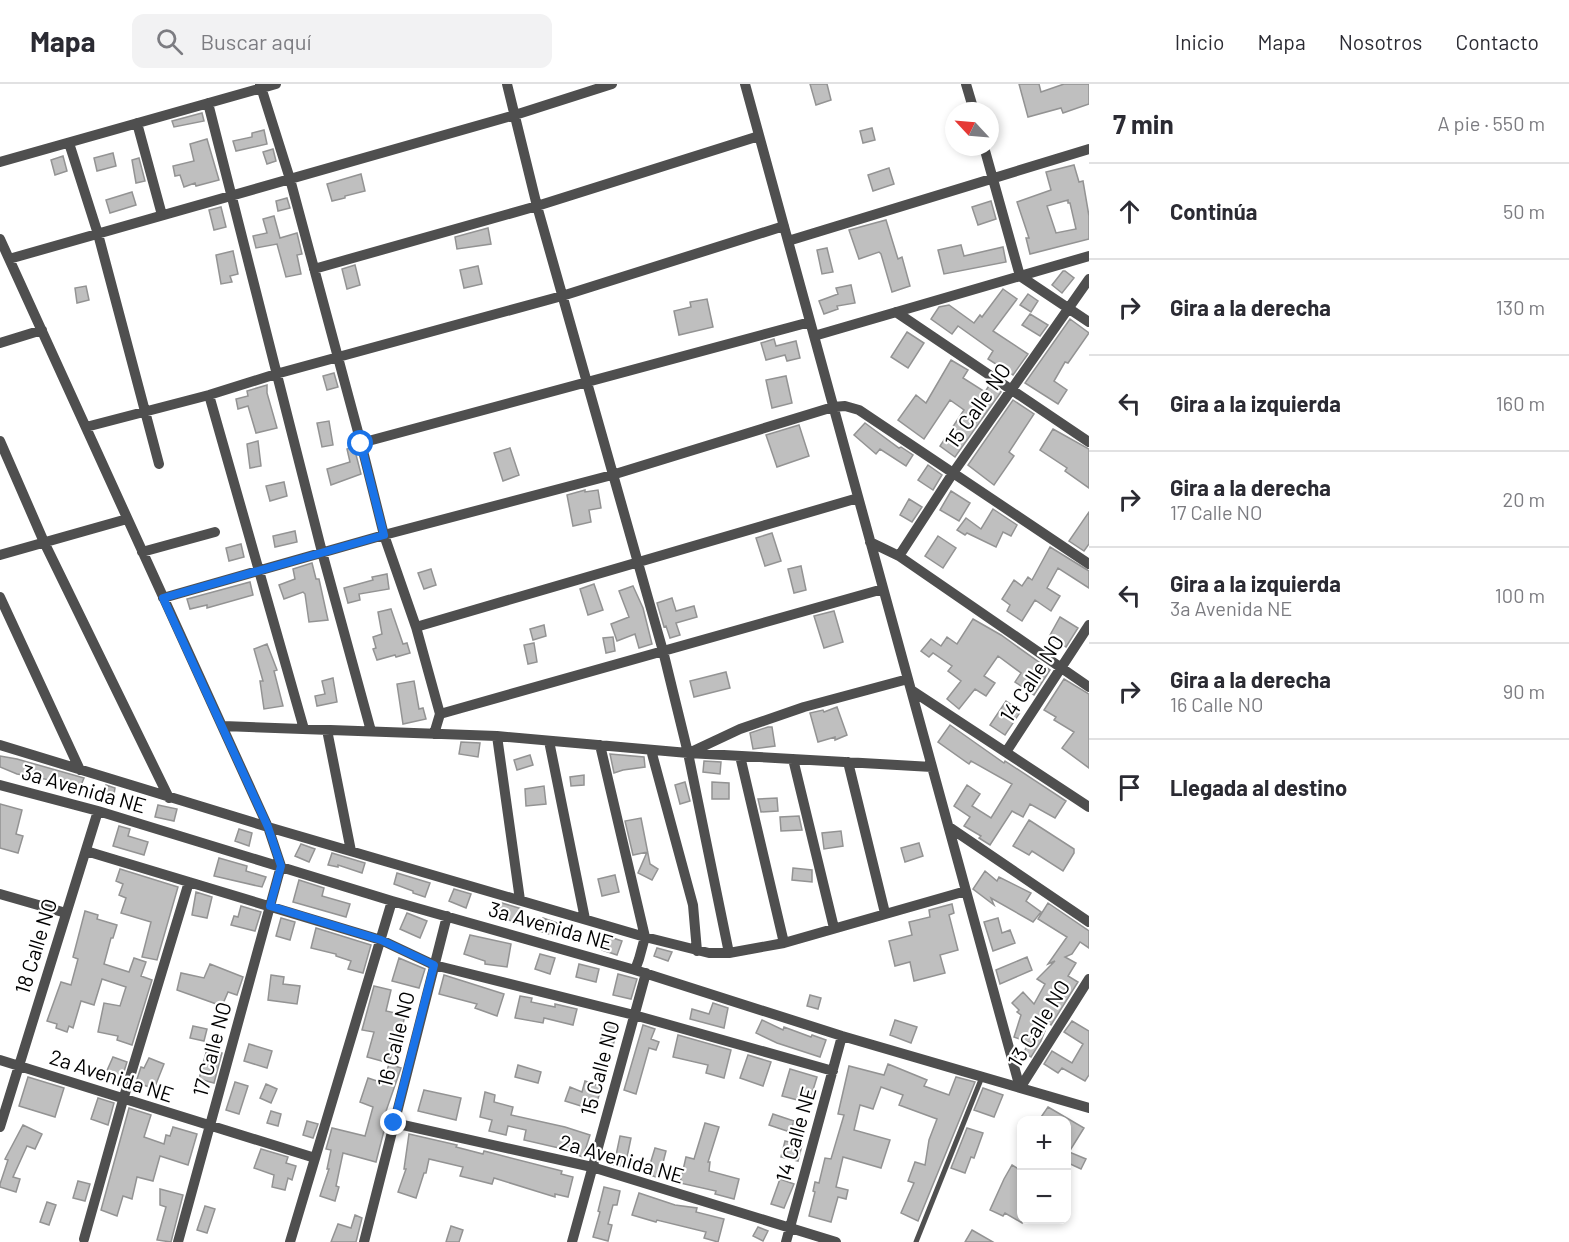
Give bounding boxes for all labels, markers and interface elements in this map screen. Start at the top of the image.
search box [132,14,552,68]
text: Mapa [30,24,96,58]
icon: search [153,25,186,58]
text: Buscar aquí [201,28,311,54]
text: Inicio [1175,29,1225,54]
text: Mapa [1258,29,1306,54]
text: Nosotros [1339,29,1422,54]
text: Contacto [1455,29,1539,54]
north arrow [945,102,999,156]
text: 7 min [1113,108,1174,139]
text: A pie · 550 m [1437,111,1545,135]
icon: ahead [1113,195,1146,228]
text: Continúa [1170,198,1257,224]
text: 50 m [1503,199,1545,223]
icon: right [1113,291,1146,324]
text: Gira a la derecha [1170,294,1331,320]
text: 130 m [1496,295,1545,319]
street label: 15 Calle NO [939,358,1015,452]
icon: left [1113,387,1146,420]
text: Gira a la izquierda [1170,390,1341,416]
text: 160 m [1496,391,1545,415]
route start [347,430,373,456]
text: Gira a la derecha [1170,474,1331,500]
icon: right [1113,483,1146,516]
text: 20 m [1502,487,1545,511]
text: 17 Calle NO [1170,500,1263,524]
text: Gira a la izquierda [1170,570,1341,596]
icon: left [1113,579,1146,612]
text: 100 m [1495,583,1545,607]
text: 3a Avenida NE [1170,596,1292,620]
street label: 14 Calle NO [994,630,1068,726]
text: Gira a la derecha [1170,666,1331,692]
icon: right [1113,675,1146,708]
text: 90 m [1503,679,1545,703]
text: 16 Calle NO [1170,692,1263,716]
street label: 3a Avenida NE [19,758,149,818]
icon: arrive [1113,771,1146,804]
text: Llegada al destino [1170,774,1347,800]
street label: 18 Calle NO [9,895,61,997]
street label: 3a Avenida NE [486,895,616,955]
street label: 13 Calle NO [1001,975,1075,1071]
street label: 16 Calle NO [371,988,419,1090]
street label: 17 Calle NO [186,999,236,1099]
street label: 15 Calle NO [574,1017,624,1119]
street label: 2a Avenida NE [47,1043,177,1107]
street label: 14 Calle NE [769,1083,821,1185]
route end [380,1109,406,1135]
map controls [1017,1116,1071,1224]
button: + [1017,1116,1071,1170]
street label: 2a Avenida NE [557,1128,687,1188]
button: − [1017,1170,1071,1224]

